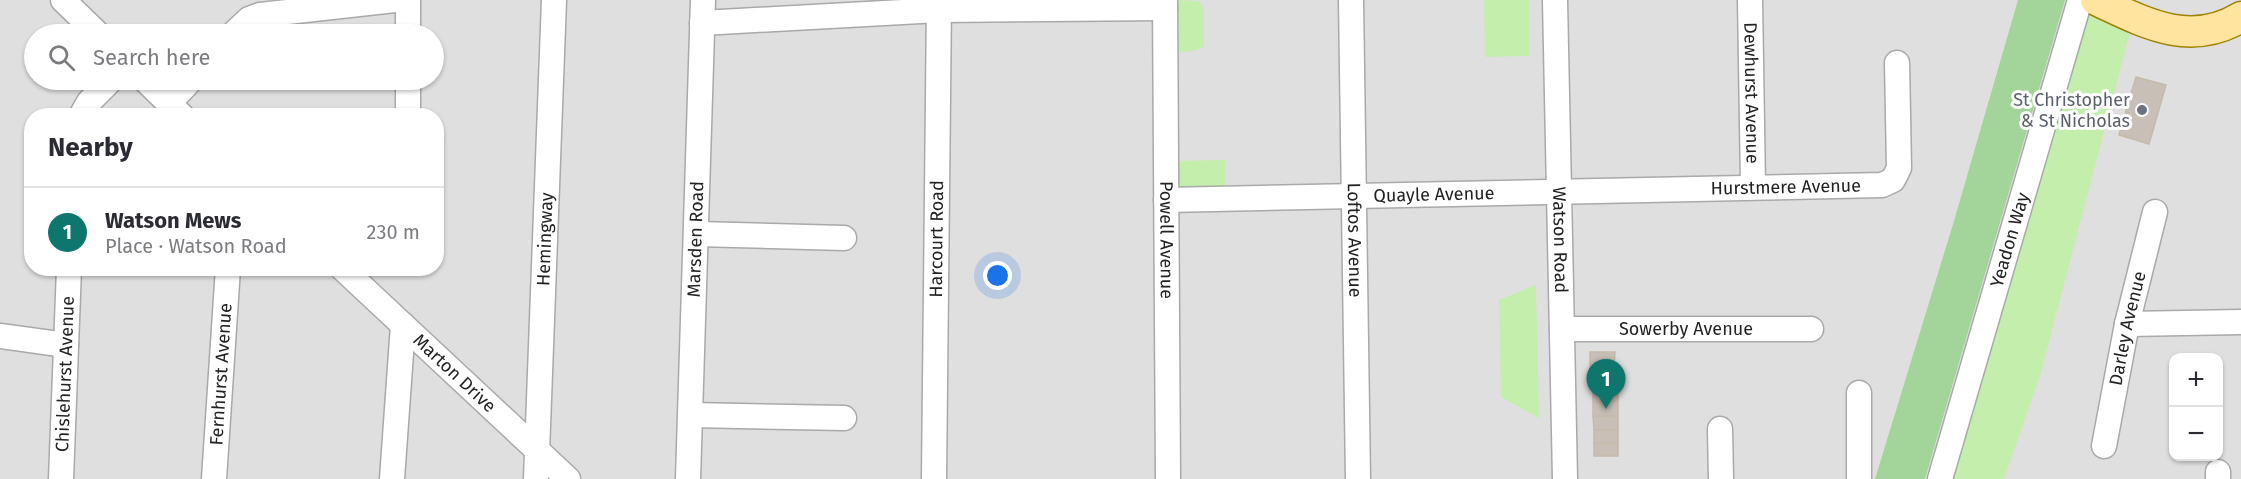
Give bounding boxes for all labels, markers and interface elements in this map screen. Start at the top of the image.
street label: Dewhurst Avenue [1739,22,1764,164]
search box [24,24,444,90]
icon: search [45,41,78,74]
text: Search here [93,44,211,71]
place label: St Christopher & St Nicholas [2013,89,2130,132]
marker: St Christopher & St Nicholas [2135,103,2149,117]
text: Nearby [48,132,133,163]
street label: Hurstmere Avenue [1710,174,1861,200]
street label: Harcourt Road [925,180,948,298]
street label: Marsden Road [683,181,708,298]
street label: Powell Avenue [1155,181,1178,299]
street label: Loftos Avenue [1343,182,1366,298]
street label: Quayle Avenue [1373,182,1495,207]
street label: Watson Road [1548,187,1572,293]
street label: Yeadon Way [1986,190,2034,290]
street label: Hemingway [532,192,558,286]
text: Watson Mews [105,207,241,234]
text: 1 [63,220,72,244]
text: 230 m [367,220,420,244]
text: Place · Watson Road [105,234,287,258]
your location [983,261,1012,290]
street label: Darley Avenue [2105,269,2151,387]
street label: Chislehurst Avenue [51,296,79,453]
street label: Fernhurst Avenue [205,302,237,446]
street label: Sowerby Avenue [1619,318,1753,340]
street label: Marton Drive [409,329,500,417]
map controls [2169,353,2223,461]
button: + [2169,353,2223,407]
pin: 1 [1586,360,1626,409]
button: − [2169,407,2223,461]

